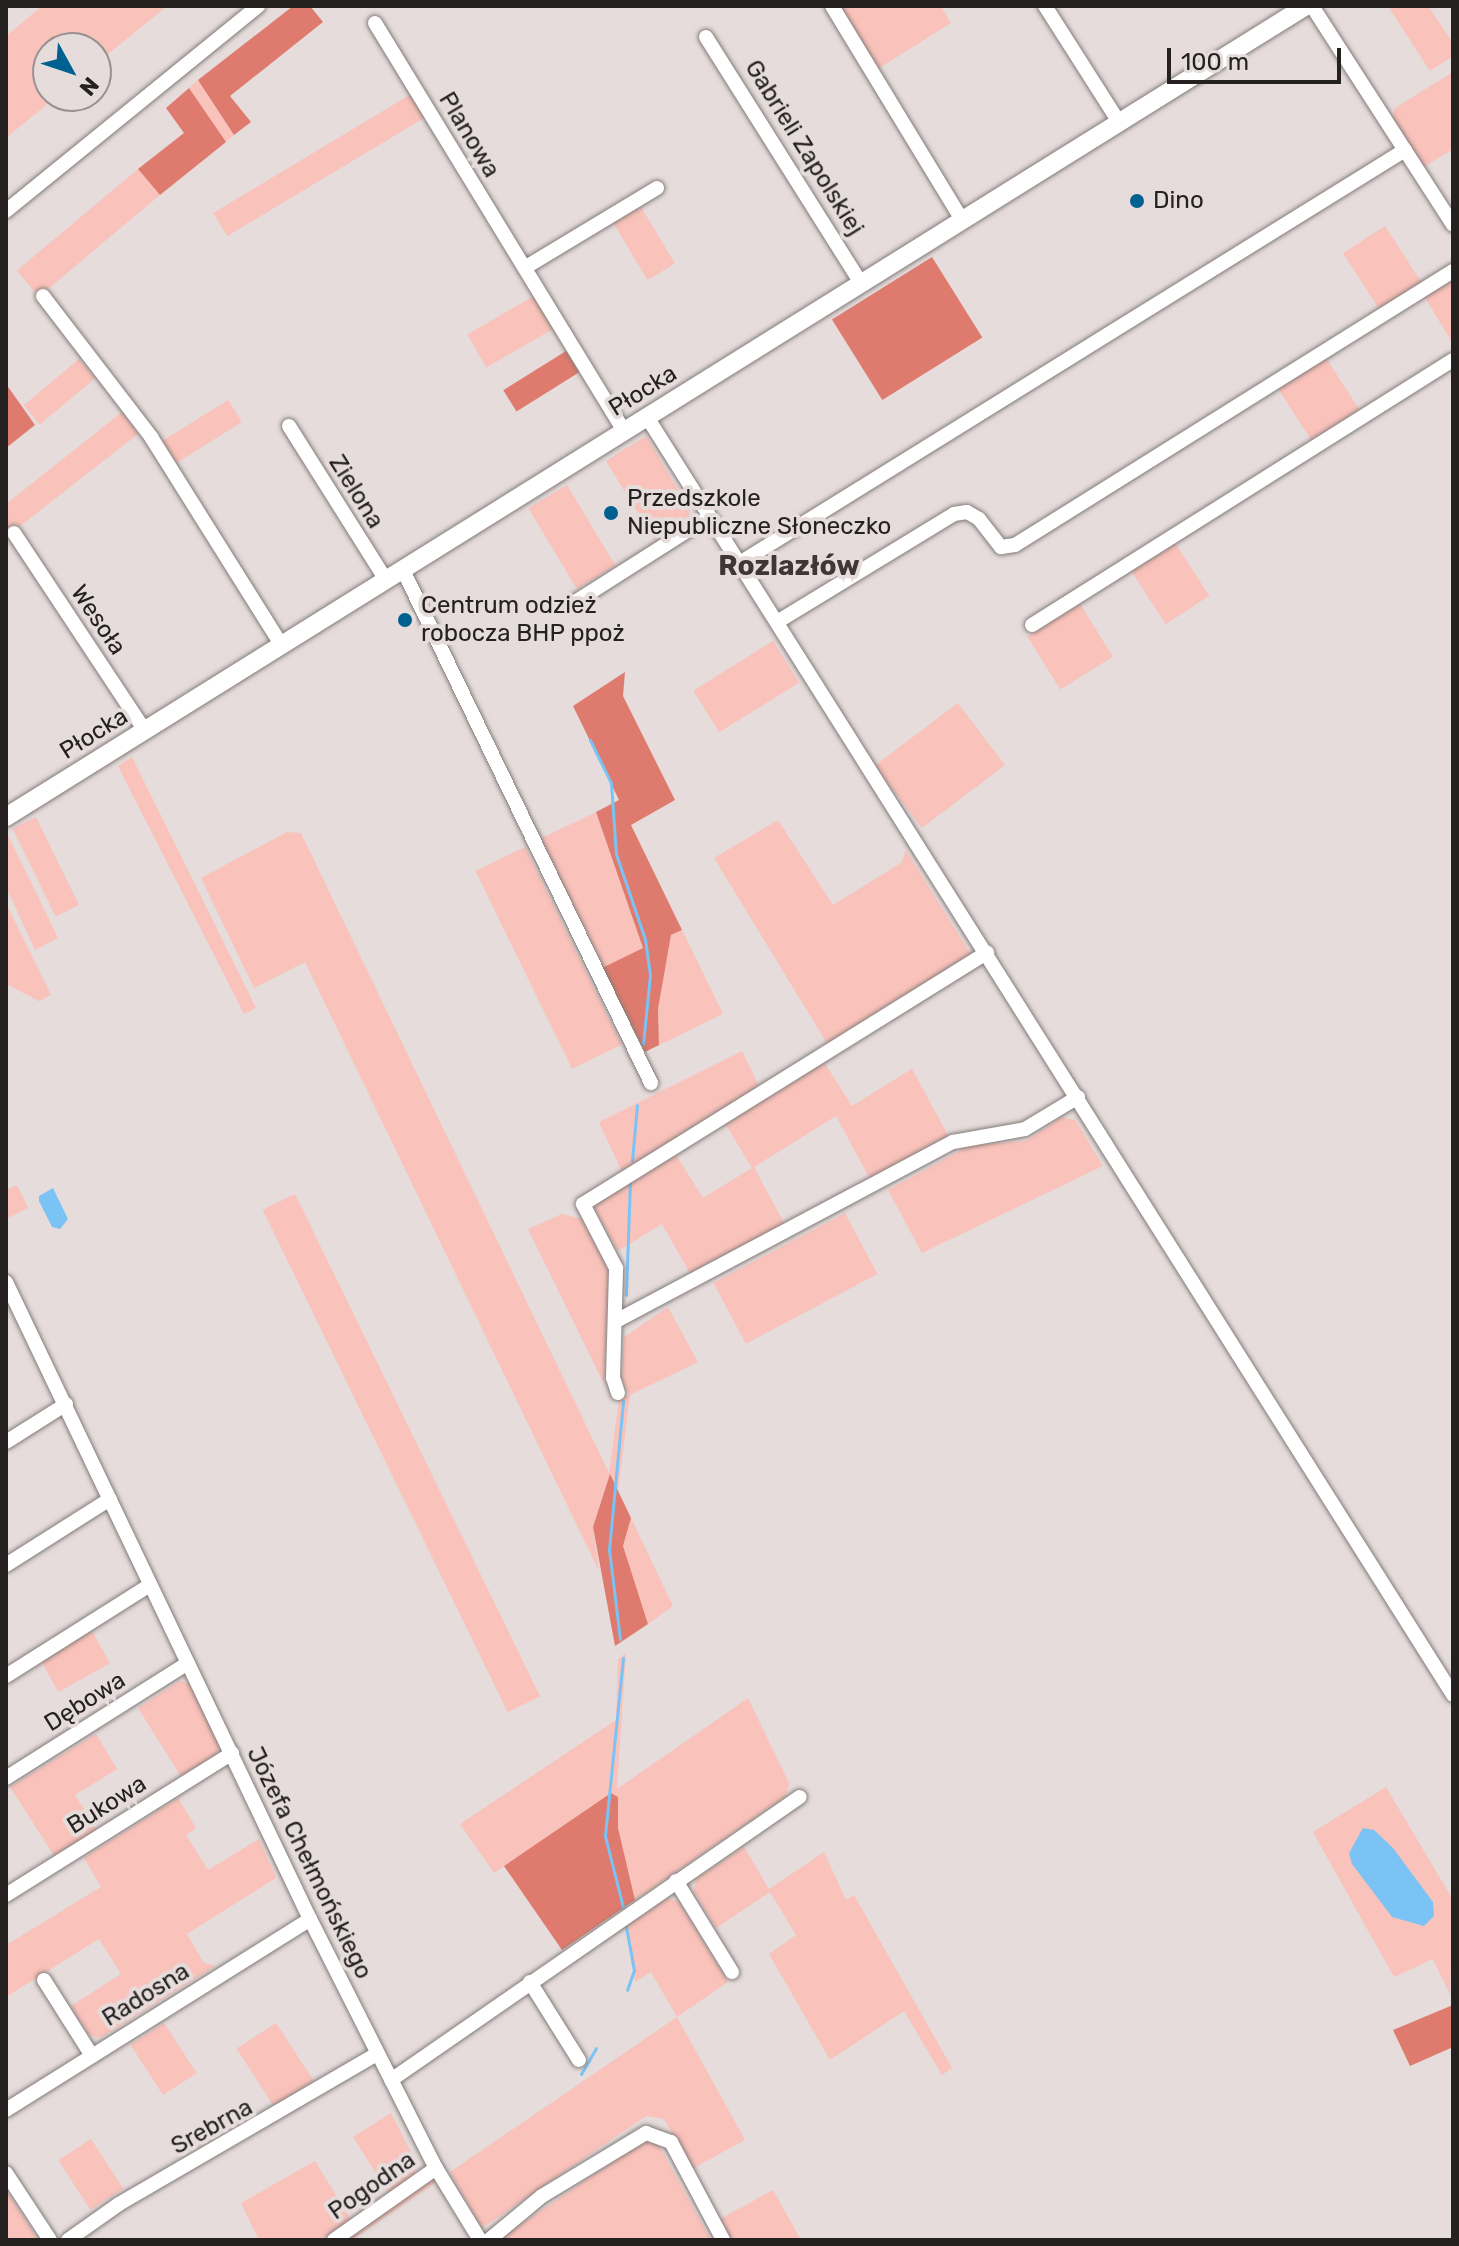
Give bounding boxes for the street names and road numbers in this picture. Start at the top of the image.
street label: Gabrieli Zapolskiej [738,55,870,241]
street label: Planowa [432,87,506,183]
street label: Płocka [604,359,682,423]
street label: Zielona [322,450,390,534]
street label: Wesoła [64,580,132,660]
street label: Płocka [55,702,133,766]
street label: Dębowa [39,1666,131,1738]
street label: Józefa Chełmońskiego [240,1742,378,1984]
street label: Bukowa [62,1770,152,1840]
street label: Radosna [97,1957,195,2033]
street label: Srebrna [166,2093,258,2161]
street label: Pogodna [323,2146,421,2226]

